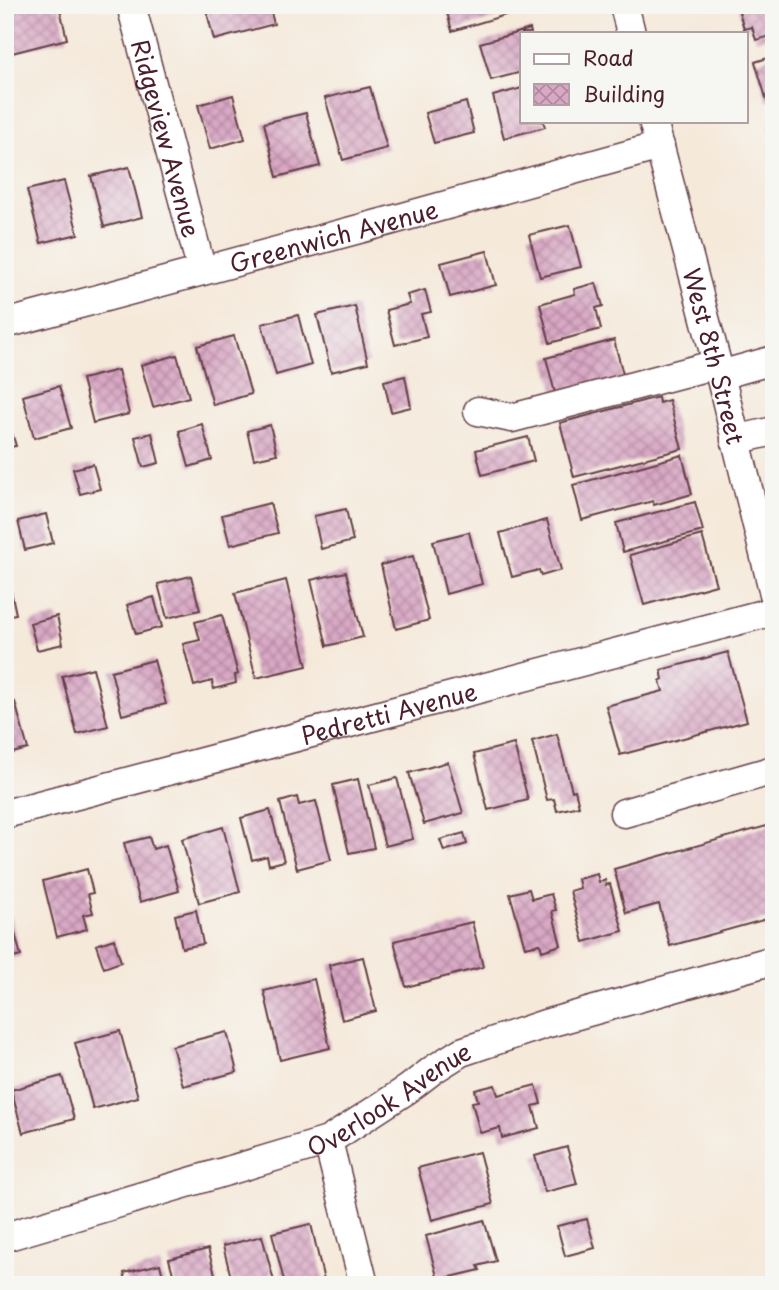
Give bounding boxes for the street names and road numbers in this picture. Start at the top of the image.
street label: Ridgeview Avenue [123,35,210,241]
street label: Greenwich Avenue [225,190,442,281]
street label: West 8th Street [675,264,754,448]
street label: Pedretti Avenue [297,672,481,753]
street label: Overlook Avenue [303,1032,475,1164]

